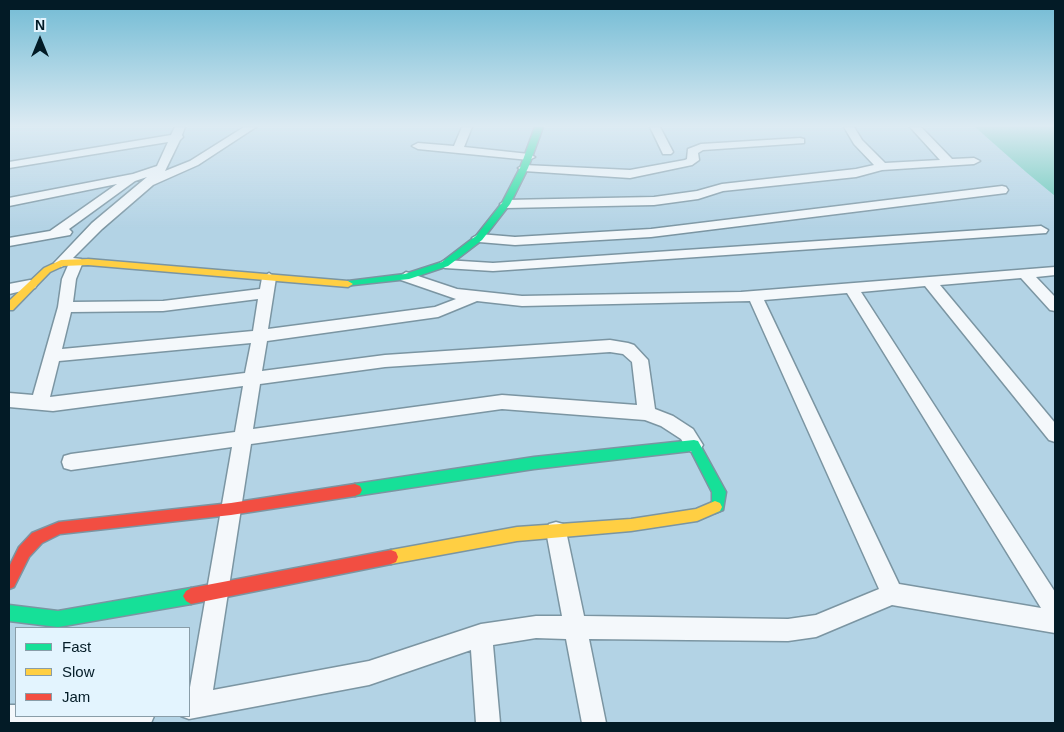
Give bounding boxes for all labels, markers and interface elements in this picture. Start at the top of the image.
north arrow [15,15,65,65]
text: N [35,17,45,33]
legend [15,627,190,717]
text: Fast [62,638,91,655]
text: Slow [62,663,95,680]
text: Jam [62,688,90,705]

